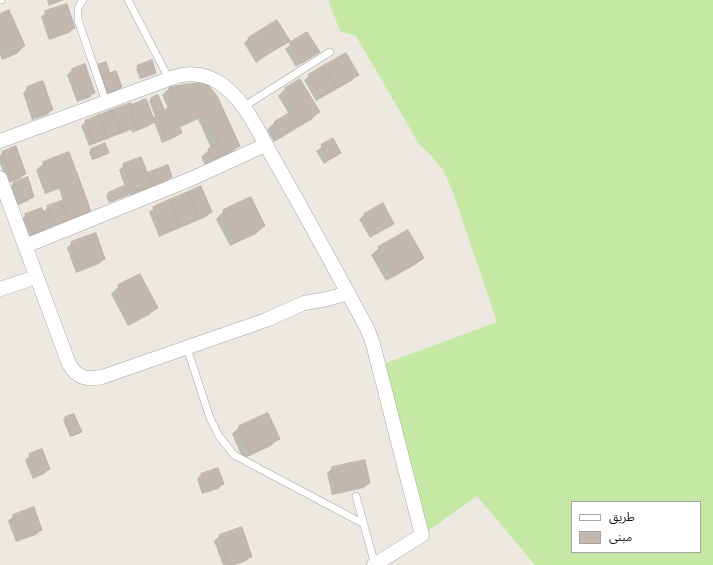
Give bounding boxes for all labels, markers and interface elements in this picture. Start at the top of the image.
legend [571,501,701,553]
text: طريق [609,510,635,524]
text: مبنى [609,530,632,544]

